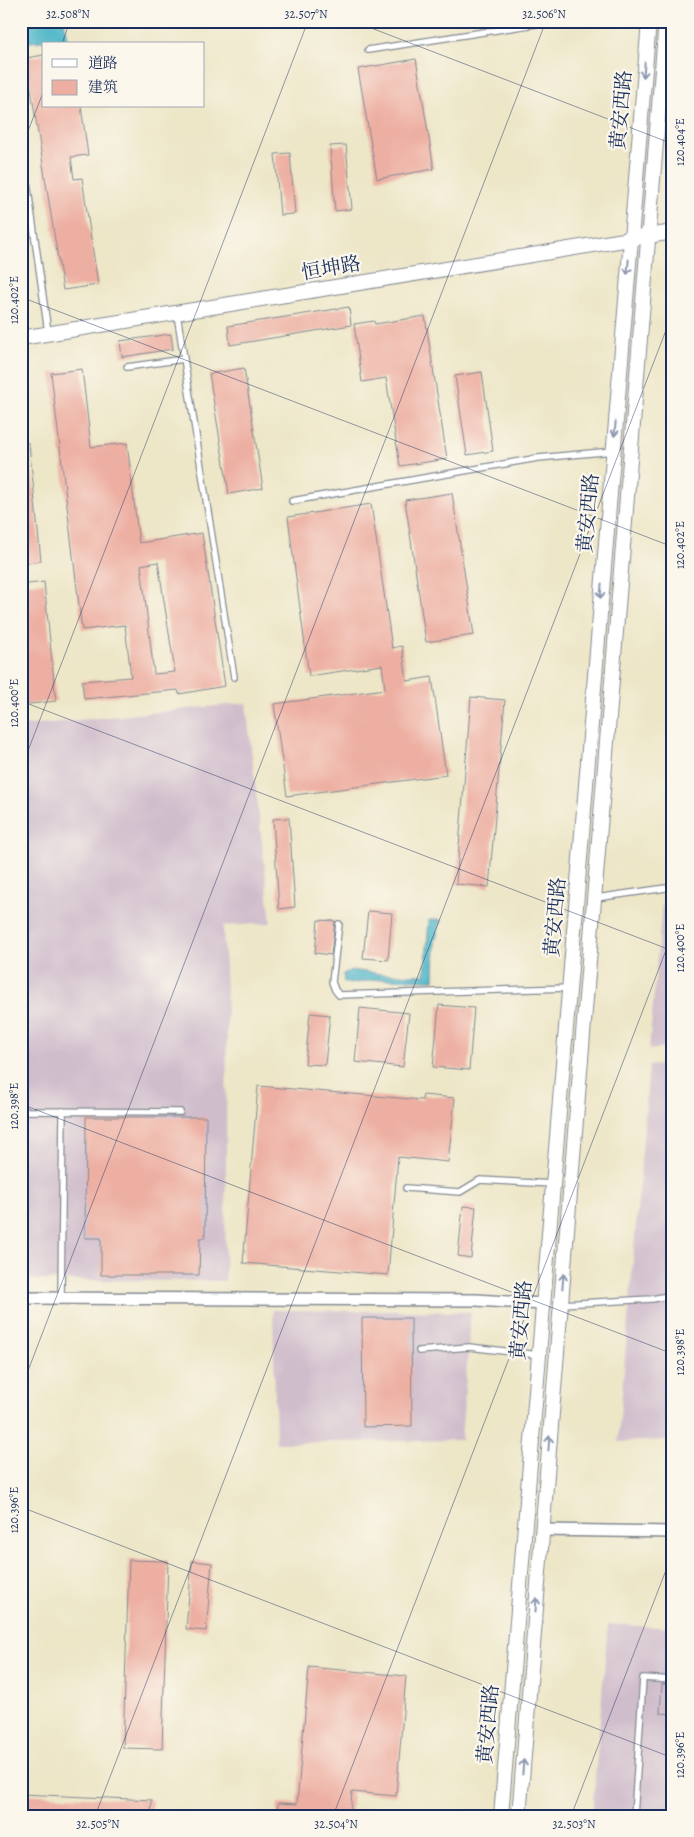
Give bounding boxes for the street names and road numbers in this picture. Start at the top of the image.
street label: 黄安西路 [604,69,638,151]
street label: 恒坤路 [299,249,363,287]
street label: 黄安西路 [571,472,605,554]
street label: 黄安西路 [538,876,572,958]
street label: 黄安西路 [504,1279,538,1361]
street label: 黄安西路 [471,1683,505,1765]

